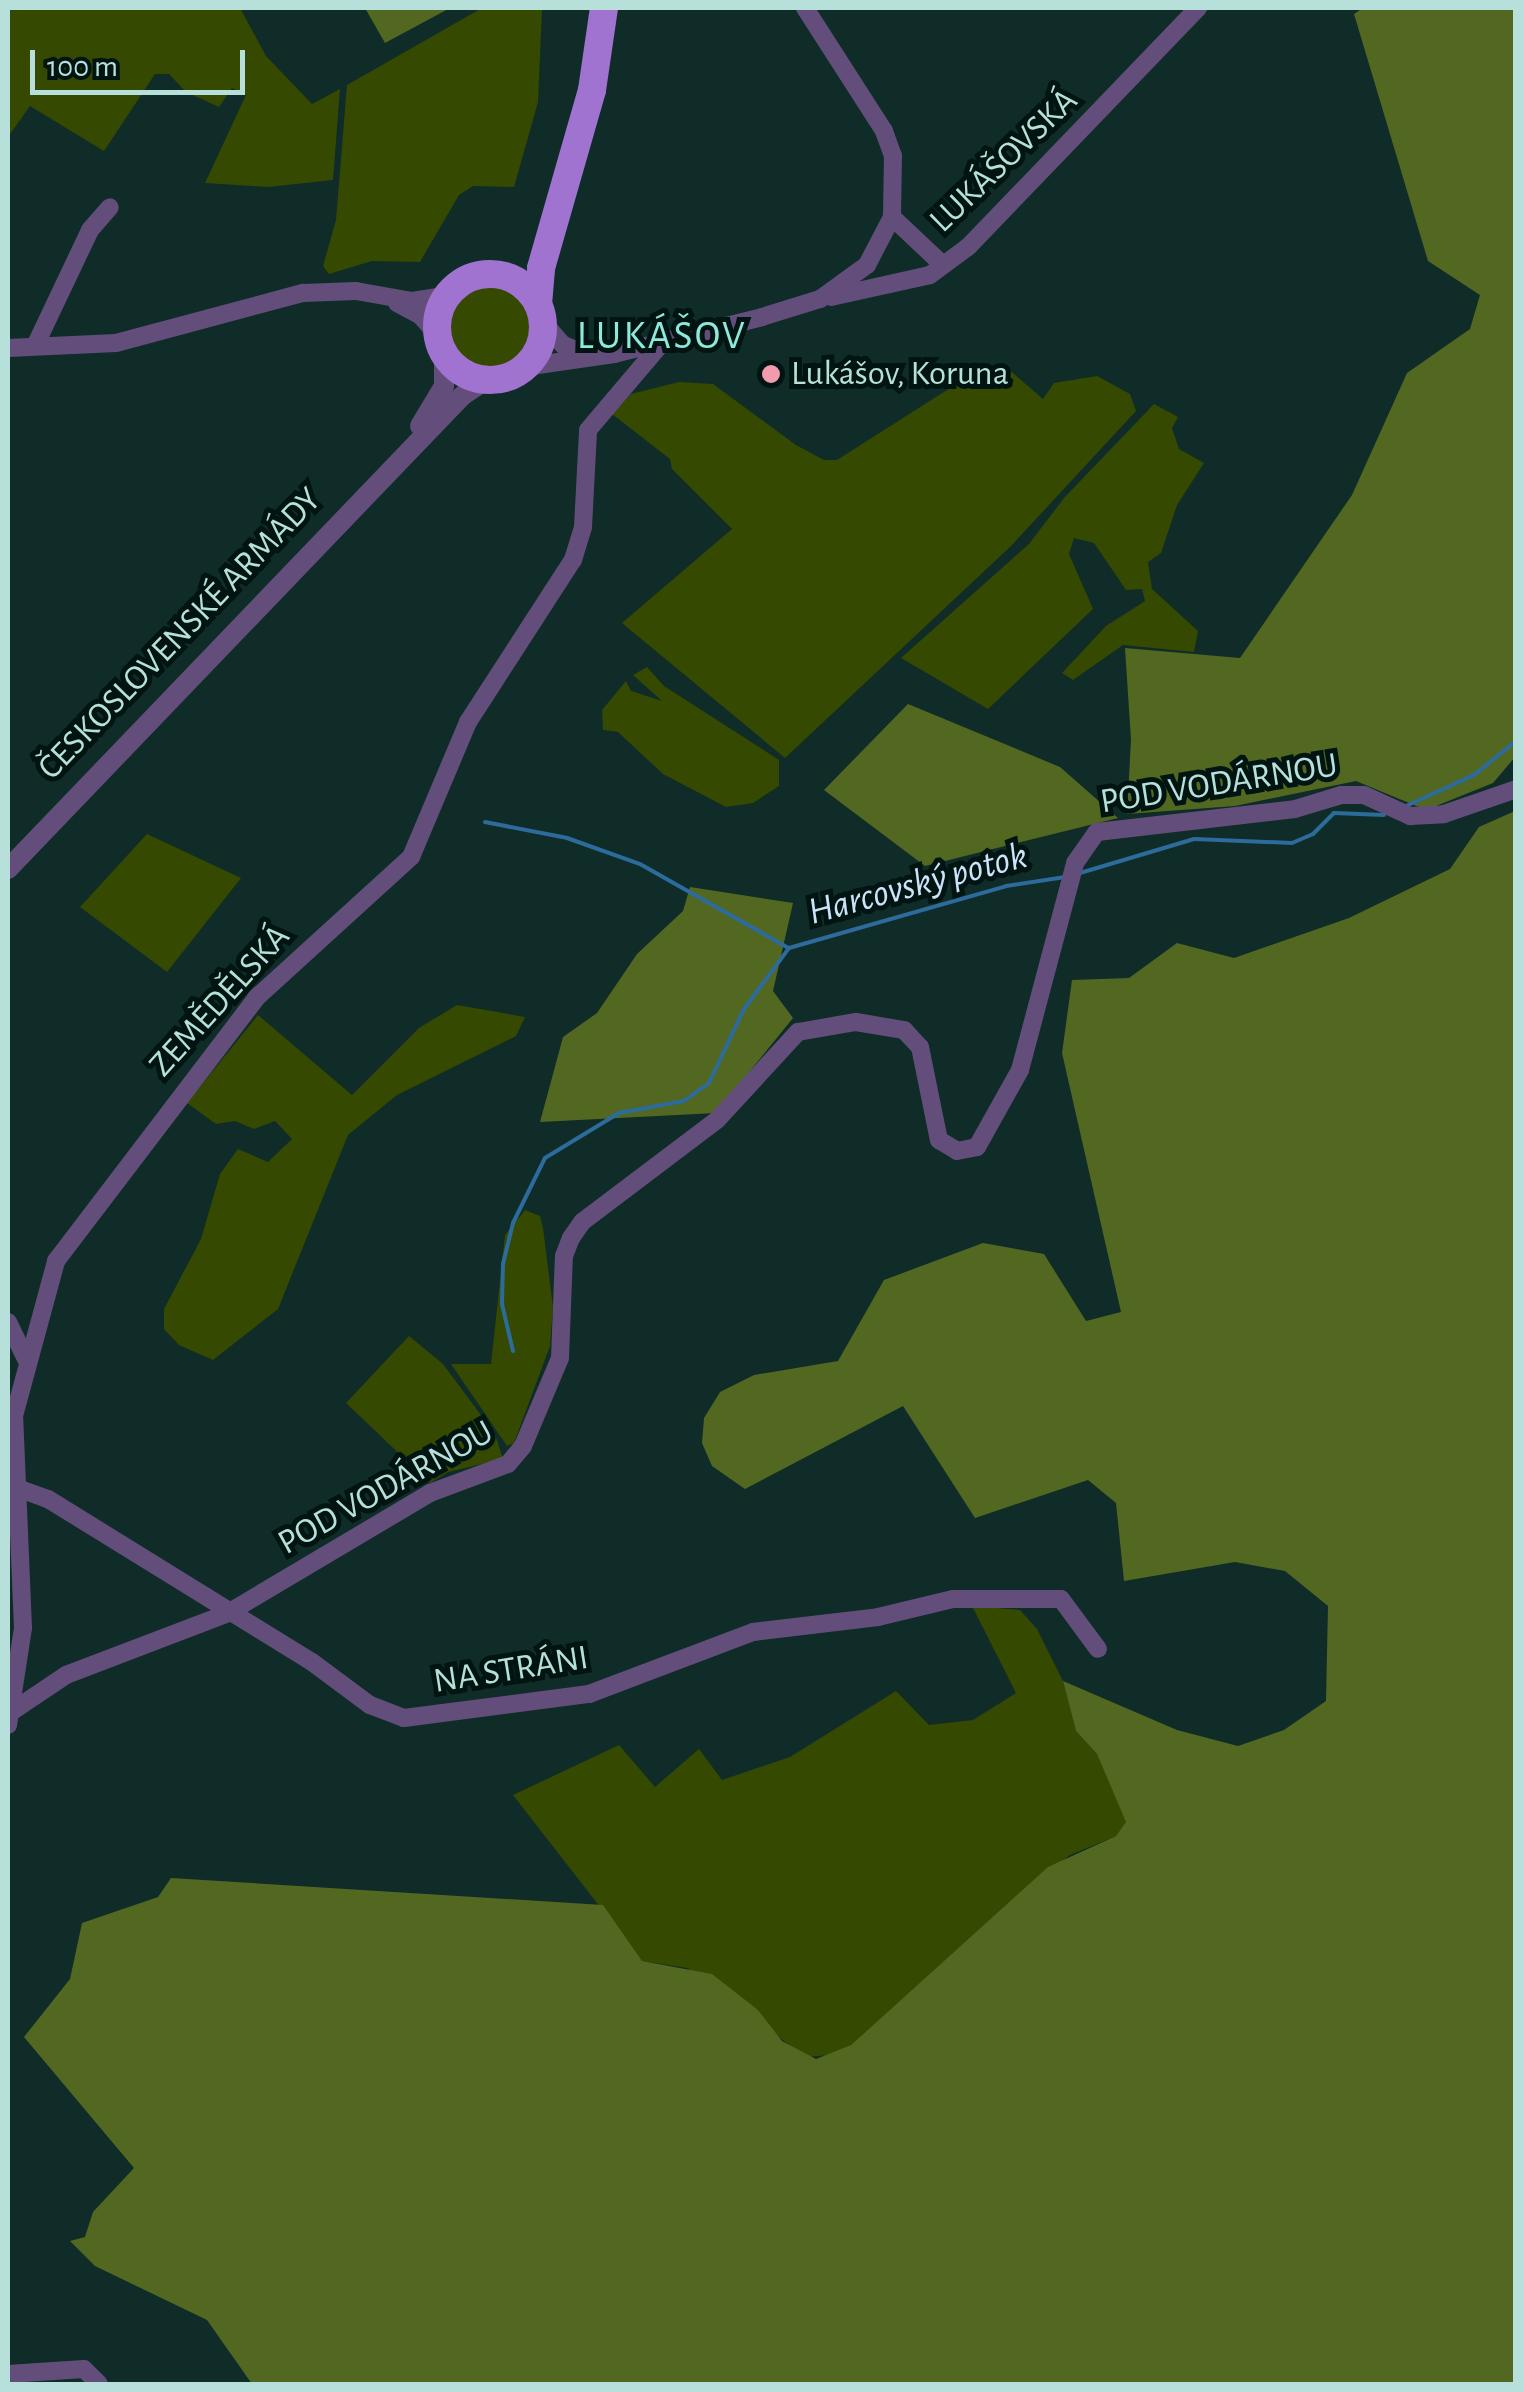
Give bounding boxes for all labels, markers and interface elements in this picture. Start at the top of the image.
scale bar [35,30,250,92]
text: 100 m [47,52,118,82]
street label: LUKÁŠOVSKÁ [921,80,1087,242]
district label: LUKÁŠOV [577,312,747,360]
place label: Lukášov, Koruna [791,353,1009,395]
marker: Lukášov, Koruna [760,363,782,385]
street label: ČESKOSLOVENSKÉ ARMÁDY [29,479,331,789]
street label: POD VODÁRNOU [1097,745,1341,823]
water label: Harcovský potok [804,834,1032,936]
street label: ZEMĚDĚLSKÁ [141,916,299,1086]
street label: POD VODÁRNOU [271,1412,501,1564]
street label: NA STRÁNI [431,1637,591,1703]

